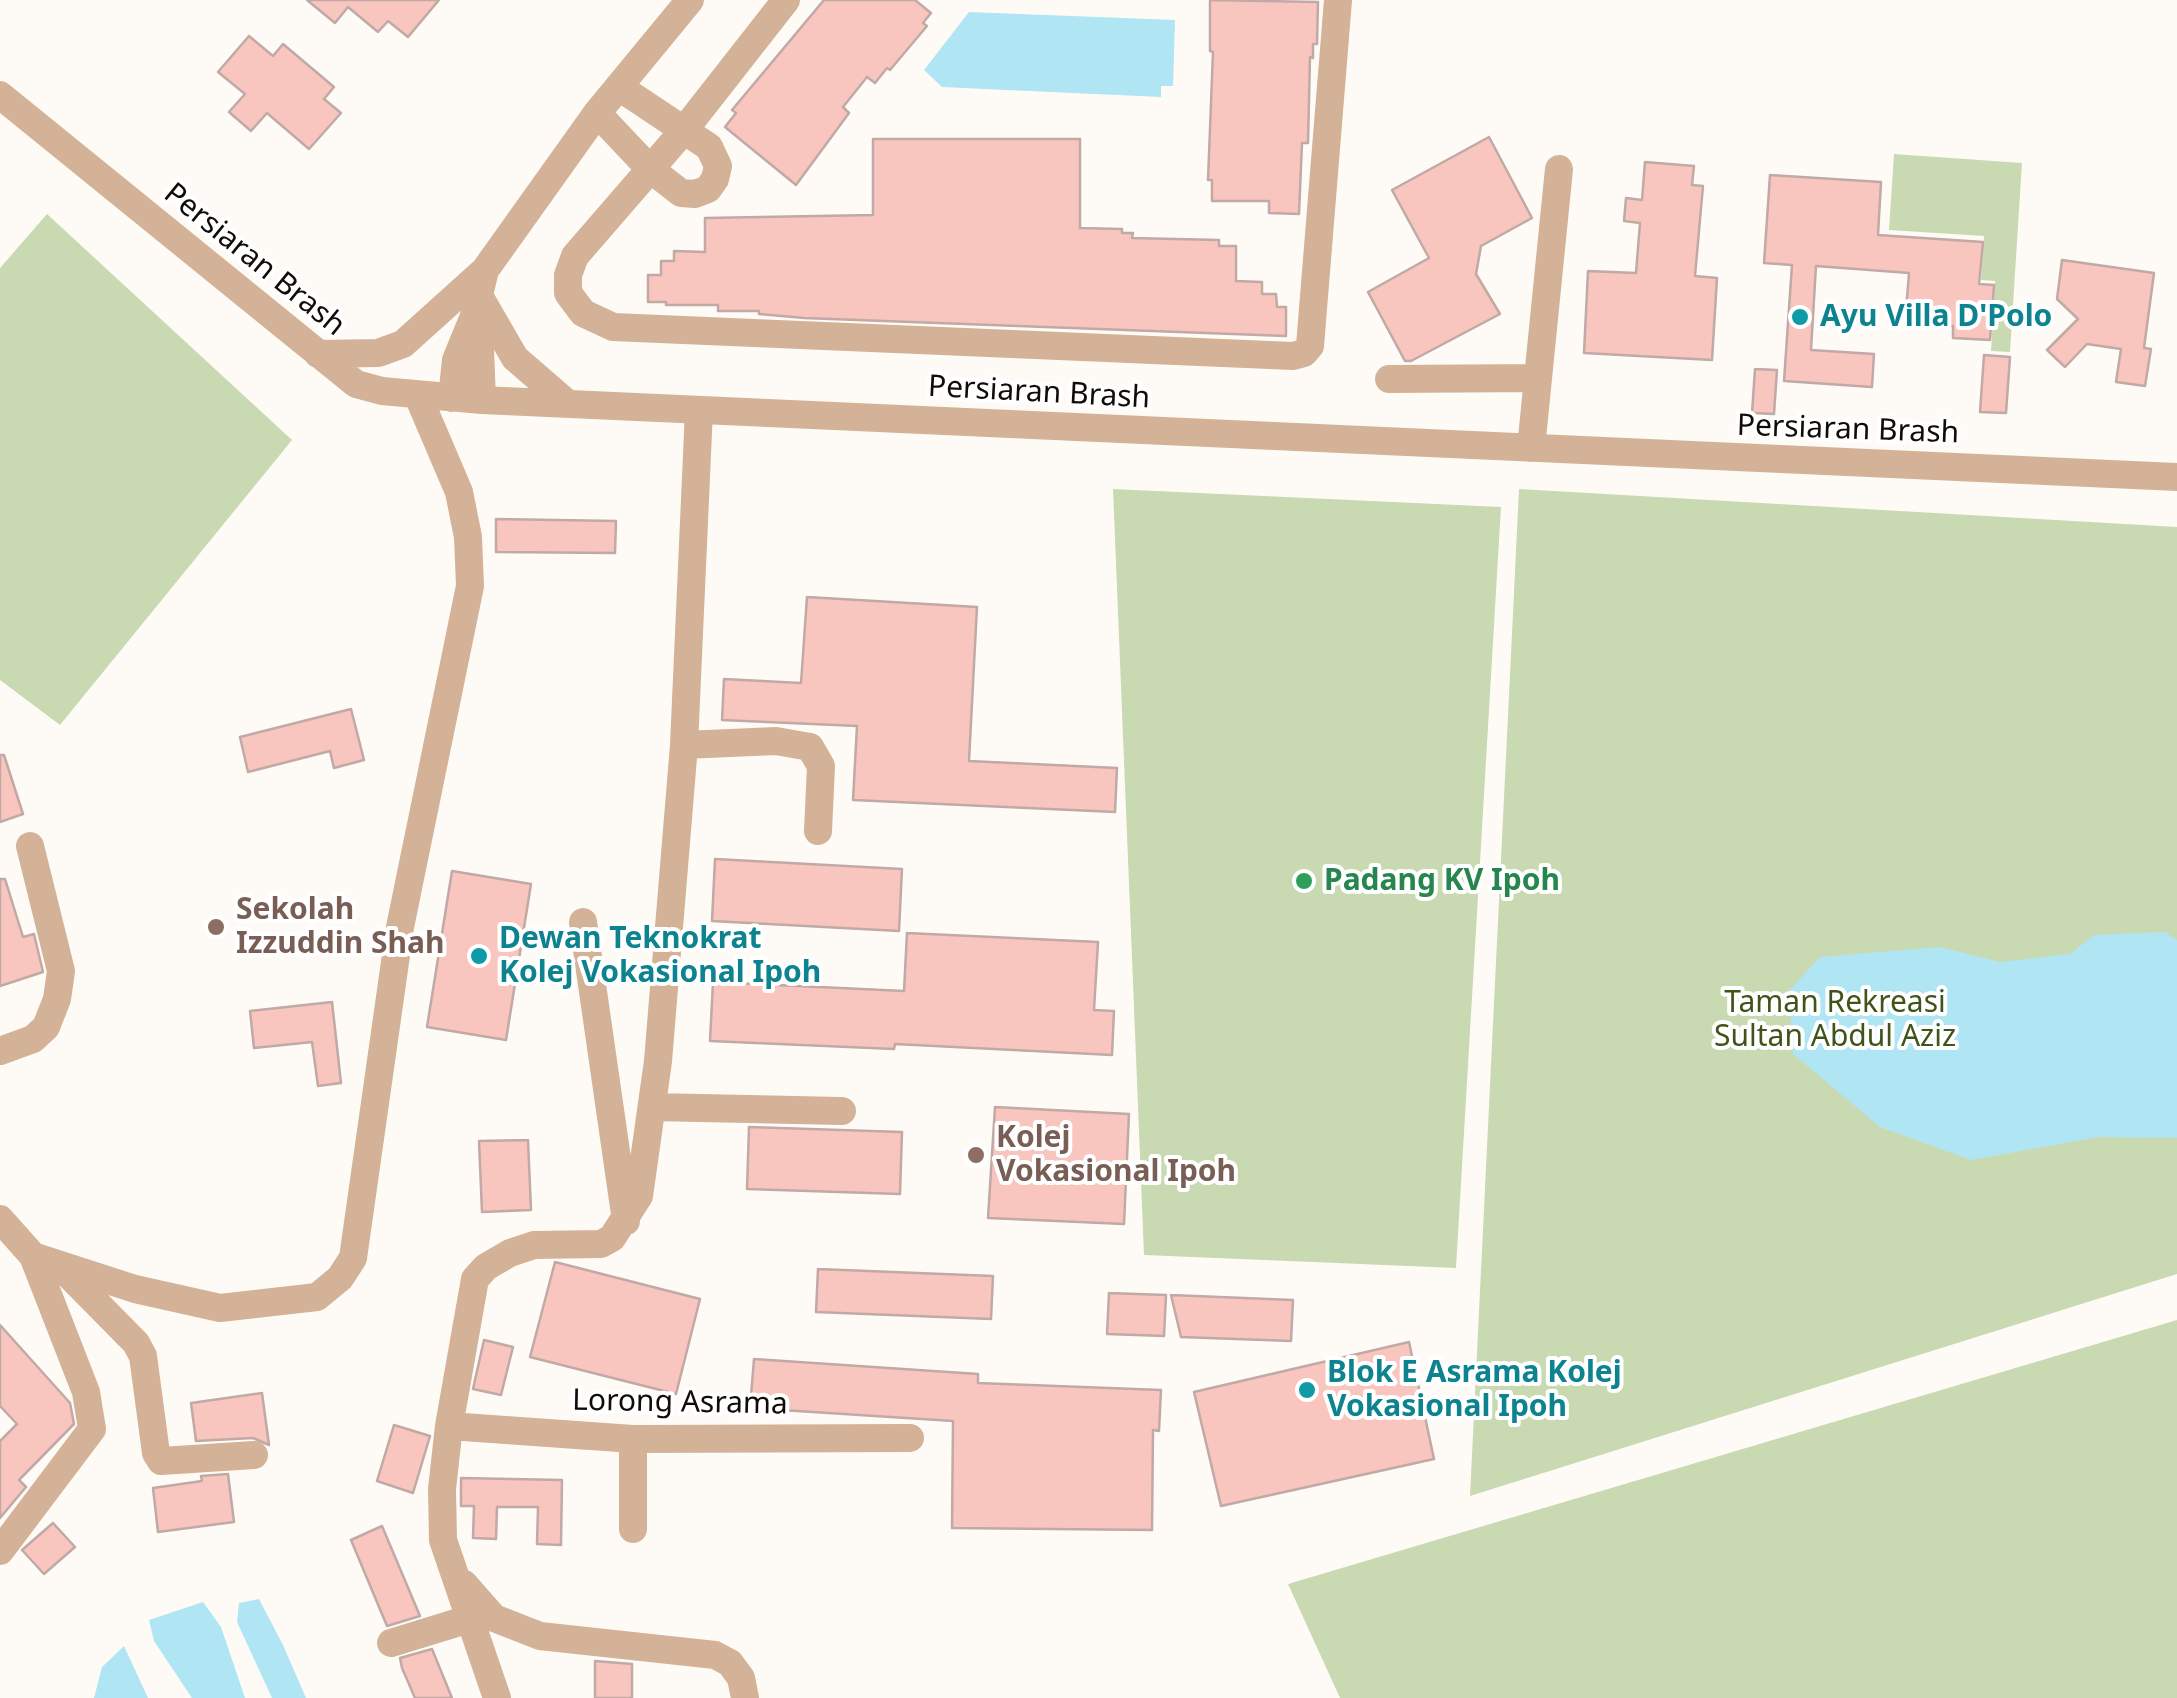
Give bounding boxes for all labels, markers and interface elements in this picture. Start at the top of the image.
street label: Persiaran Brash [156,176,352,344]
place label: Ayu Villa D'Polo [1820,299,2052,335]
marker: Ayu Villa D'Polo [1789,306,1811,328]
street label: Persiaran Brash [927,369,1151,417]
street label: Persiaran Brash [1736,408,1960,452]
place label: Padang KV Ipoh [1324,863,1560,899]
marker: Padang KV Ipoh [1293,870,1315,892]
place label: Sekolah Izzuddin Shah [236,892,444,962]
marker: Sekolah Izzuddin Shah [205,916,227,938]
place label: Dewan Teknokrat Kolej Vokasional Ipoh [499,921,821,992]
marker: Dewan Teknokrat Kolej Vokasional Ipoh [468,945,490,967]
park label: Taman Rekreasi Sultan Abdul Aziz [1714,985,1956,1056]
place label: Kolej Vokasional Ipoh [996,1120,1236,1190]
marker: Kolej Vokasional Ipoh [965,1144,987,1166]
place label: Blok E Asrama Kolej Vokasional Ipoh [1327,1355,1622,1426]
marker: Blok E Asrama Kolej Vokasional Ipoh [1296,1379,1318,1401]
street label: Lorong Asrama [572,1383,788,1423]

